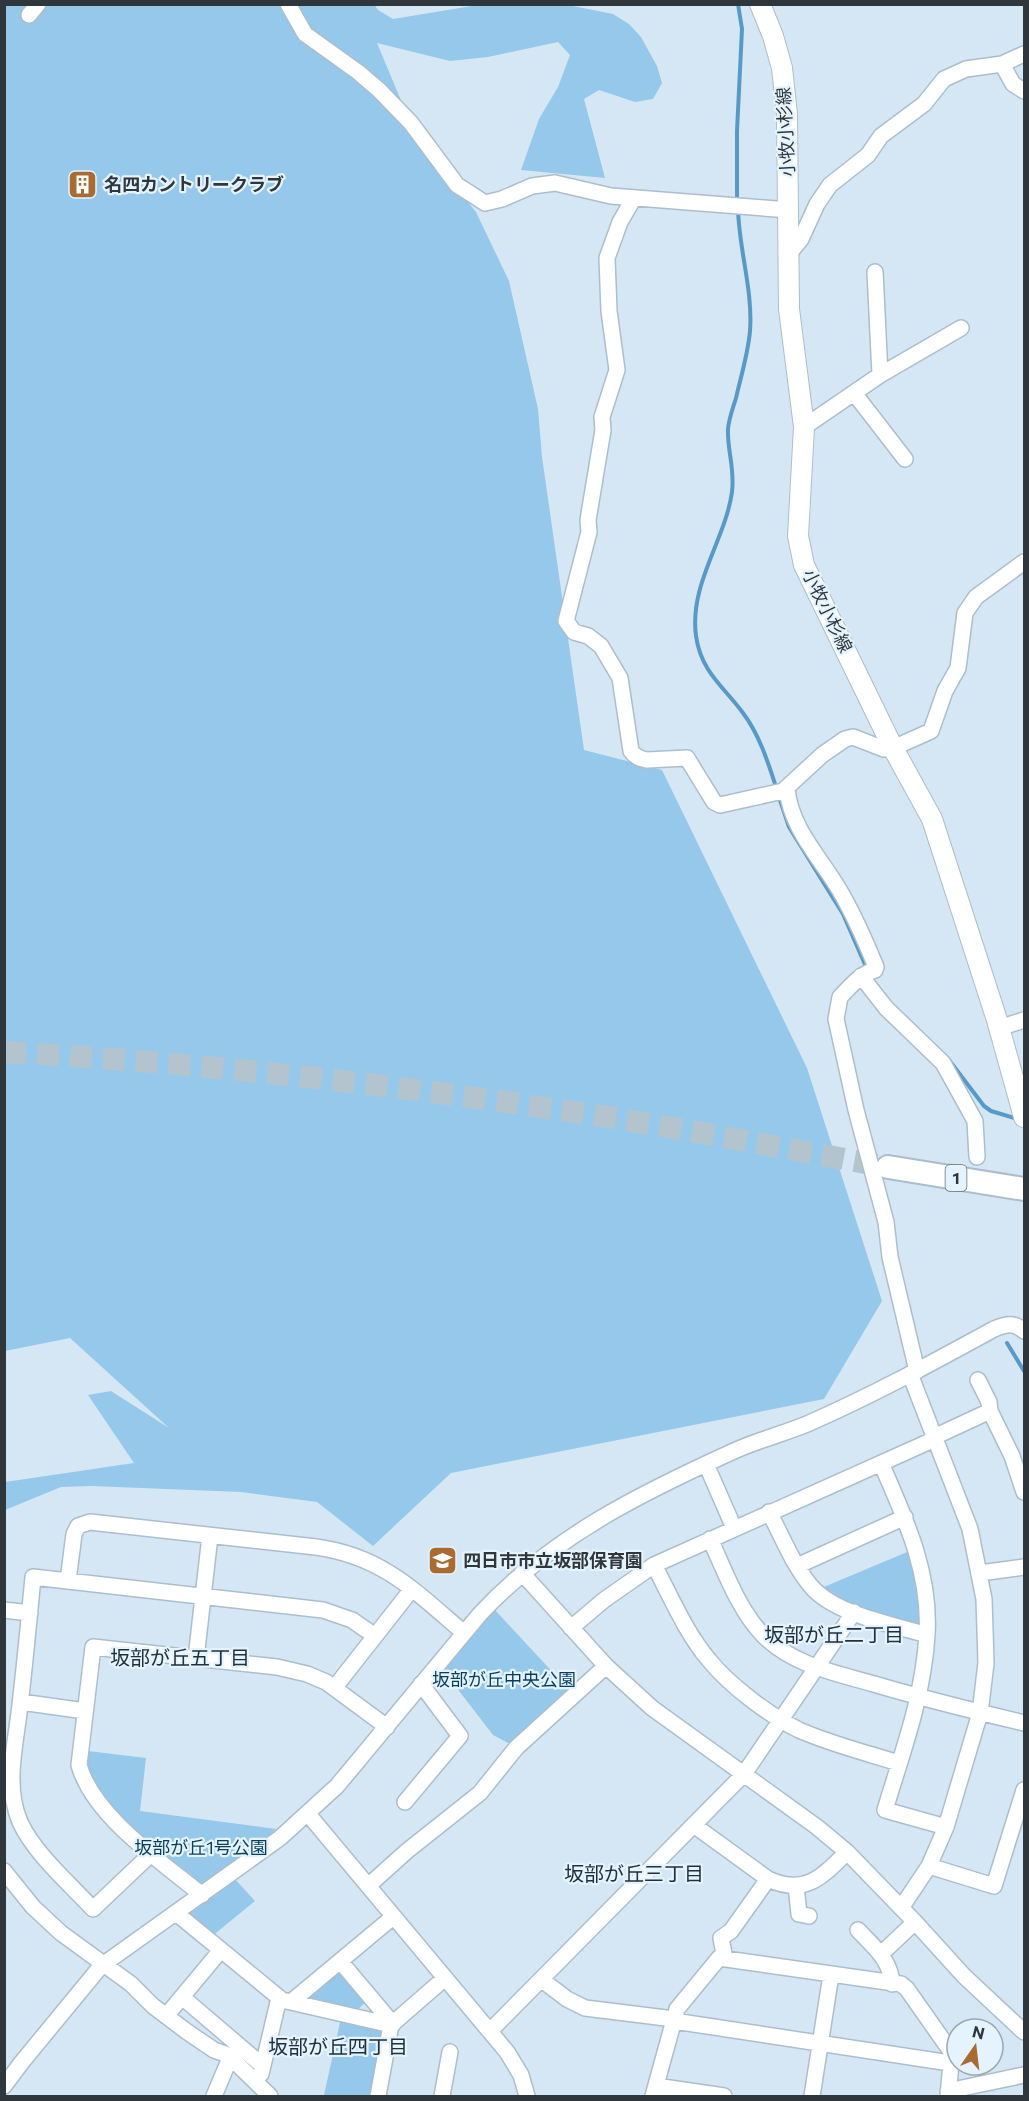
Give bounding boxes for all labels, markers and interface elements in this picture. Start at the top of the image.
street label: 小牧小杉線 [772,87,798,178]
building icon: 名四カントリークラブ [67,169,99,201]
place label: 名四カントリークラブ [104,173,284,195]
street label: 小牧小杉線 [798,565,858,656]
road number: 1 [946,1165,966,1191]
school or university icon: 四日市市立坂部保育園 [426,1545,458,1577]
place label: 四日市市立坂部保育園 [463,1549,643,1571]
district label: 坂部が丘二丁目 [764,1622,904,1646]
district label: 坂部が丘五丁目 [110,1645,250,1669]
park label: 坂部が丘中央公園 [432,1668,576,1690]
park label: 坂部が丘1号公園 [134,1836,268,1858]
district label: 坂部が丘三丁目 [564,1861,704,1885]
north arrow [945,2017,1005,2077]
text: N [971,2021,987,2043]
district label: 坂部が丘四丁目 [268,2034,408,2058]

